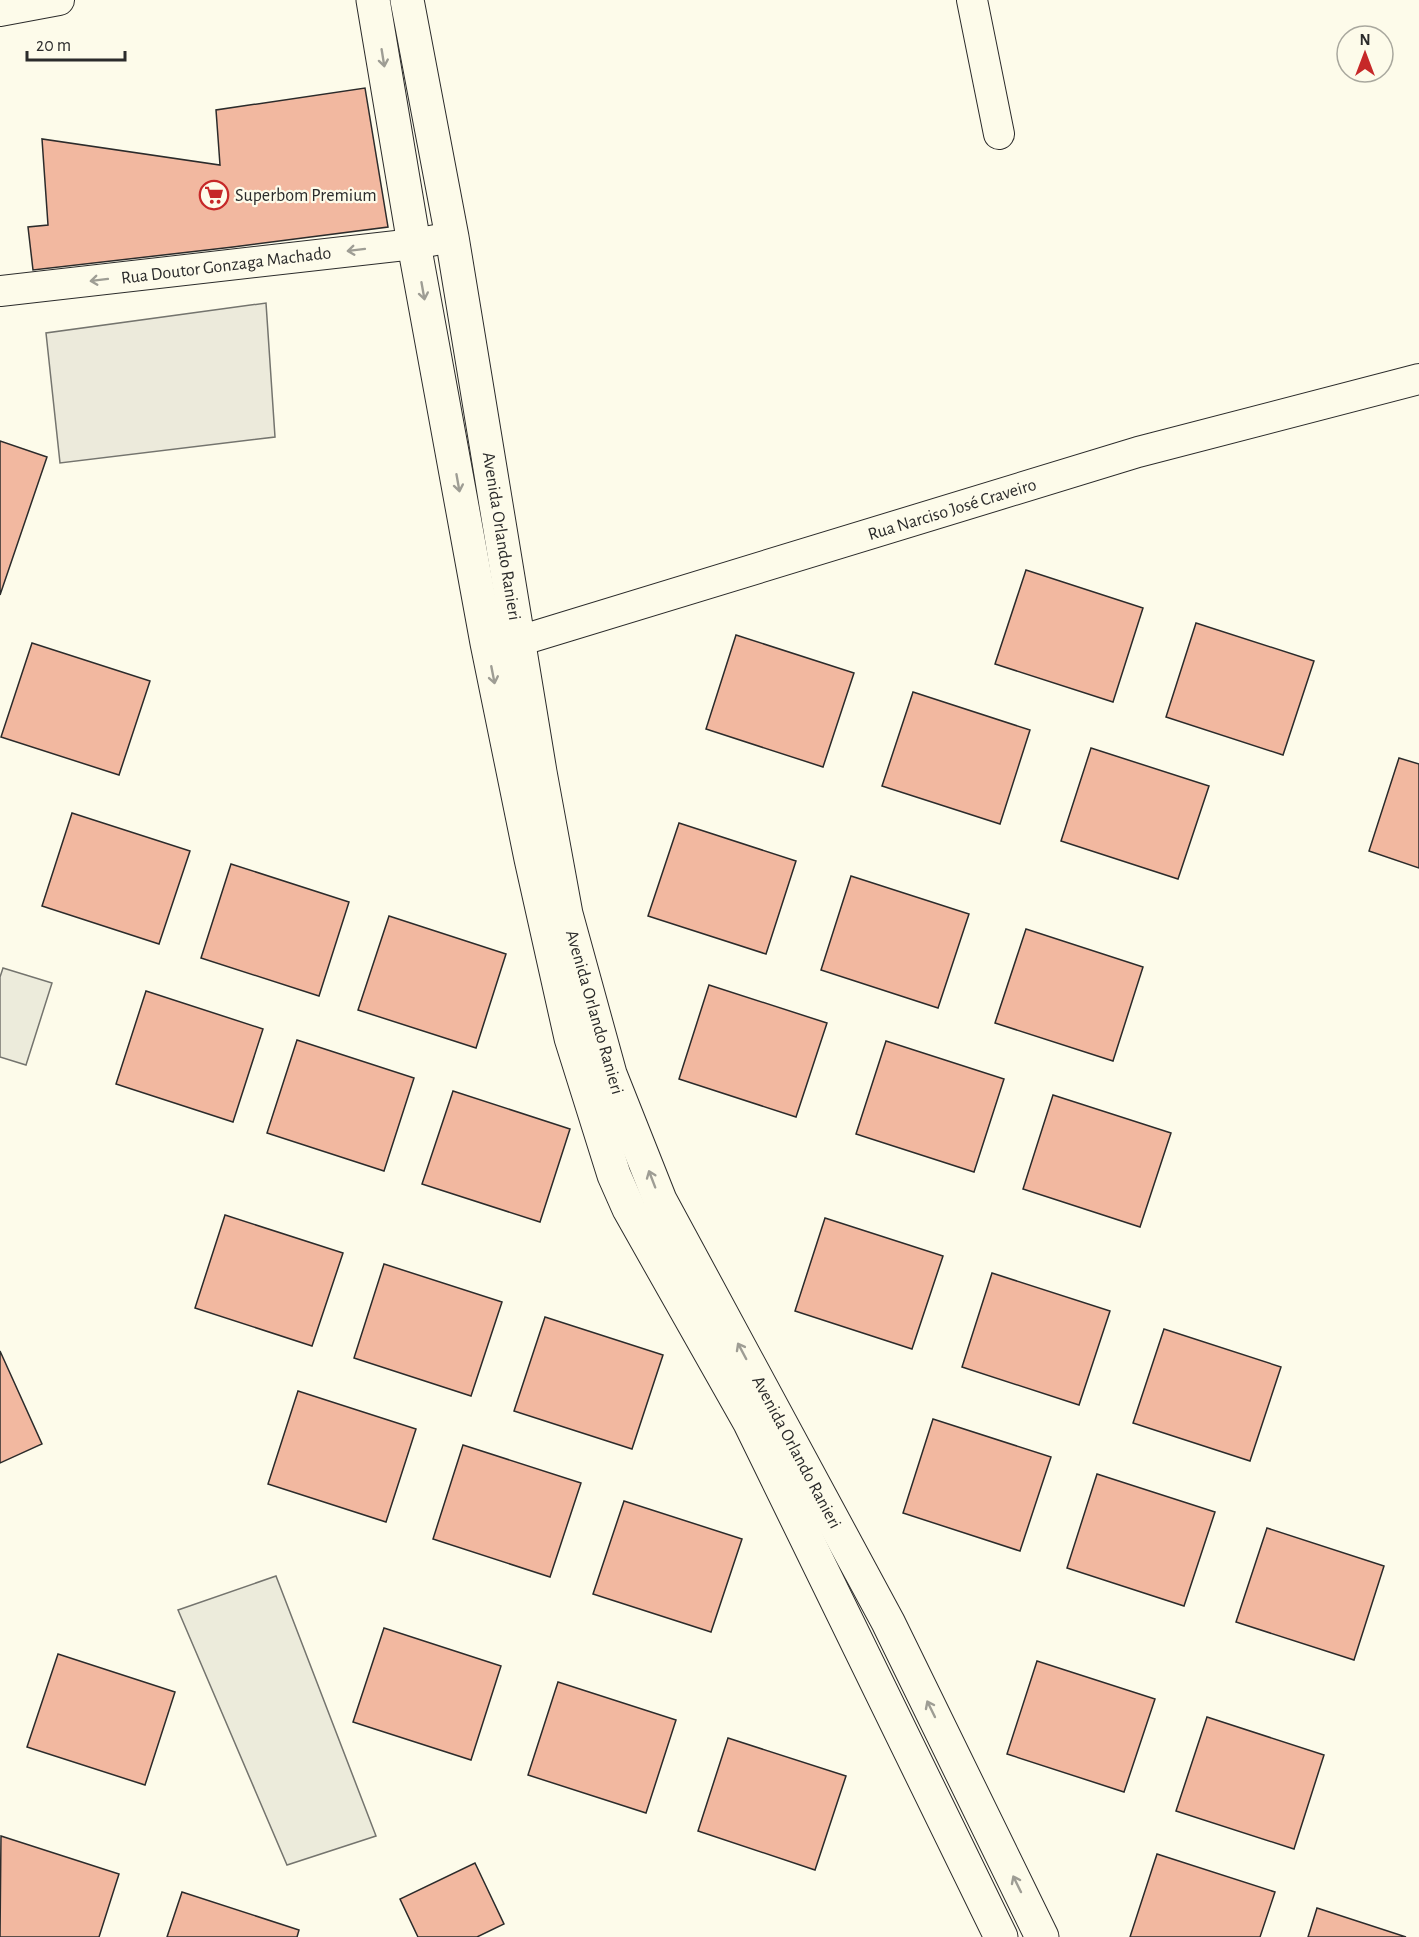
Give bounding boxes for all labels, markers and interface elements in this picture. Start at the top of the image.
scale bar [27,24,124,62]
north arrow [1335,24,1395,84]
text: N [1359,32,1371,48]
text: 20 m [36,37,71,55]
one-way arrow [378,47,389,67]
supermarket icon: Superbom Premium [198,179,230,211]
place label: Superbom Premium [235,187,377,205]
street label: Rua Doutor Gonzaga Machado [120,244,332,288]
one-way arrow [346,245,366,256]
one-way arrow [90,274,110,285]
one-way arrow [418,281,429,301]
street label: Avenida Orlando Ranieri [479,451,523,622]
one-way arrow [453,473,464,492]
street label: Rua Narciso José Craveiro [866,476,1039,544]
one-way arrow [488,665,499,684]
street label: Avenida Orlando Ranieri [562,928,626,1097]
one-way arrow [645,1170,656,1188]
one-way arrow [736,1343,748,1360]
street label: Avenida Orlando Ranieri [748,1373,844,1532]
one-way arrow [925,1701,937,1719]
one-way arrow [1010,1876,1022,1894]

